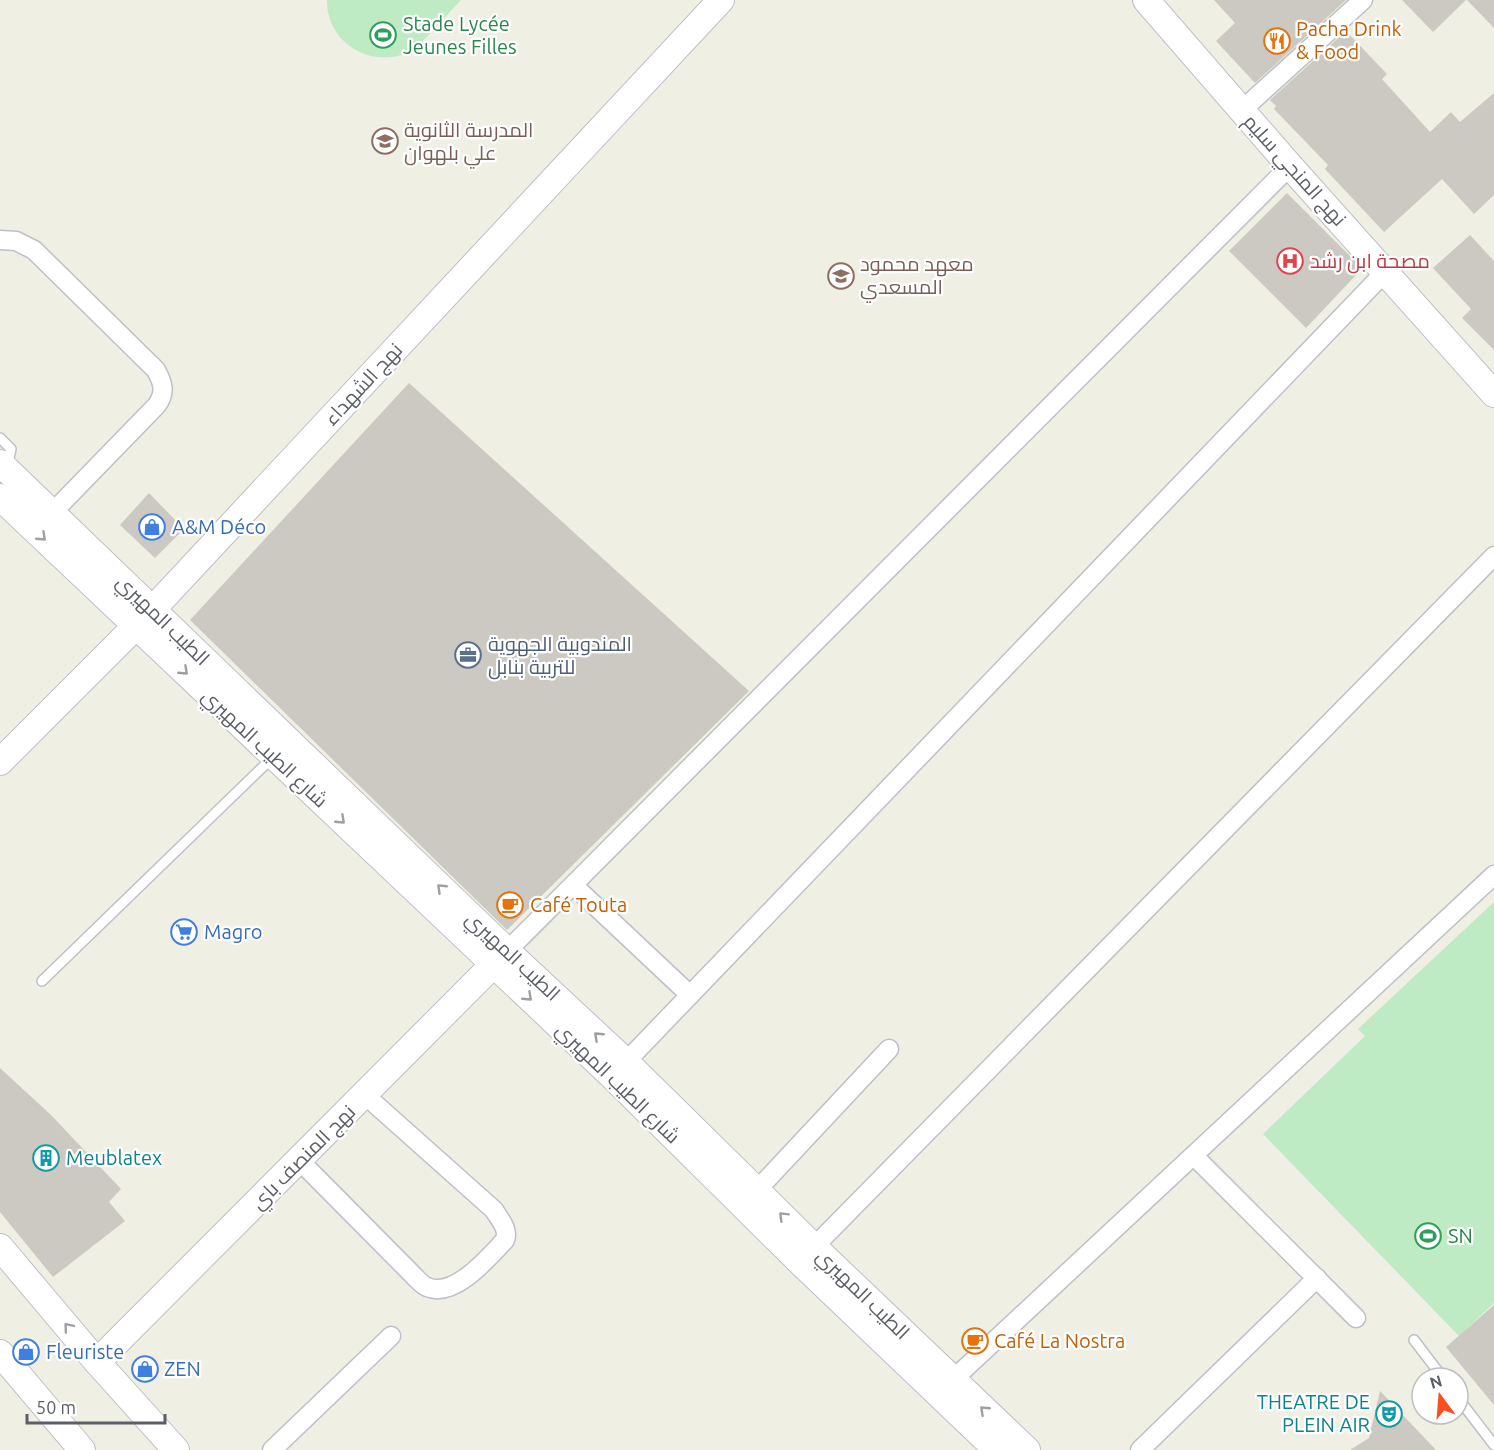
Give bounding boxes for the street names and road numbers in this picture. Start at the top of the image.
street label: نهج المنجي سليم [1236,109,1351,233]
street label: نهج الشهداء [319,338,409,432]
street label: الطيب المهيري [109,570,215,673]
street label: شارع الطيب المهيري [194,684,333,815]
street label: الطيب المهيري [458,906,565,1009]
street label: شارع الطيب المهيري [548,1018,685,1151]
street label: نهج المنصف باي [246,1100,363,1217]
street label: الطيب المهيري [809,1244,915,1347]

